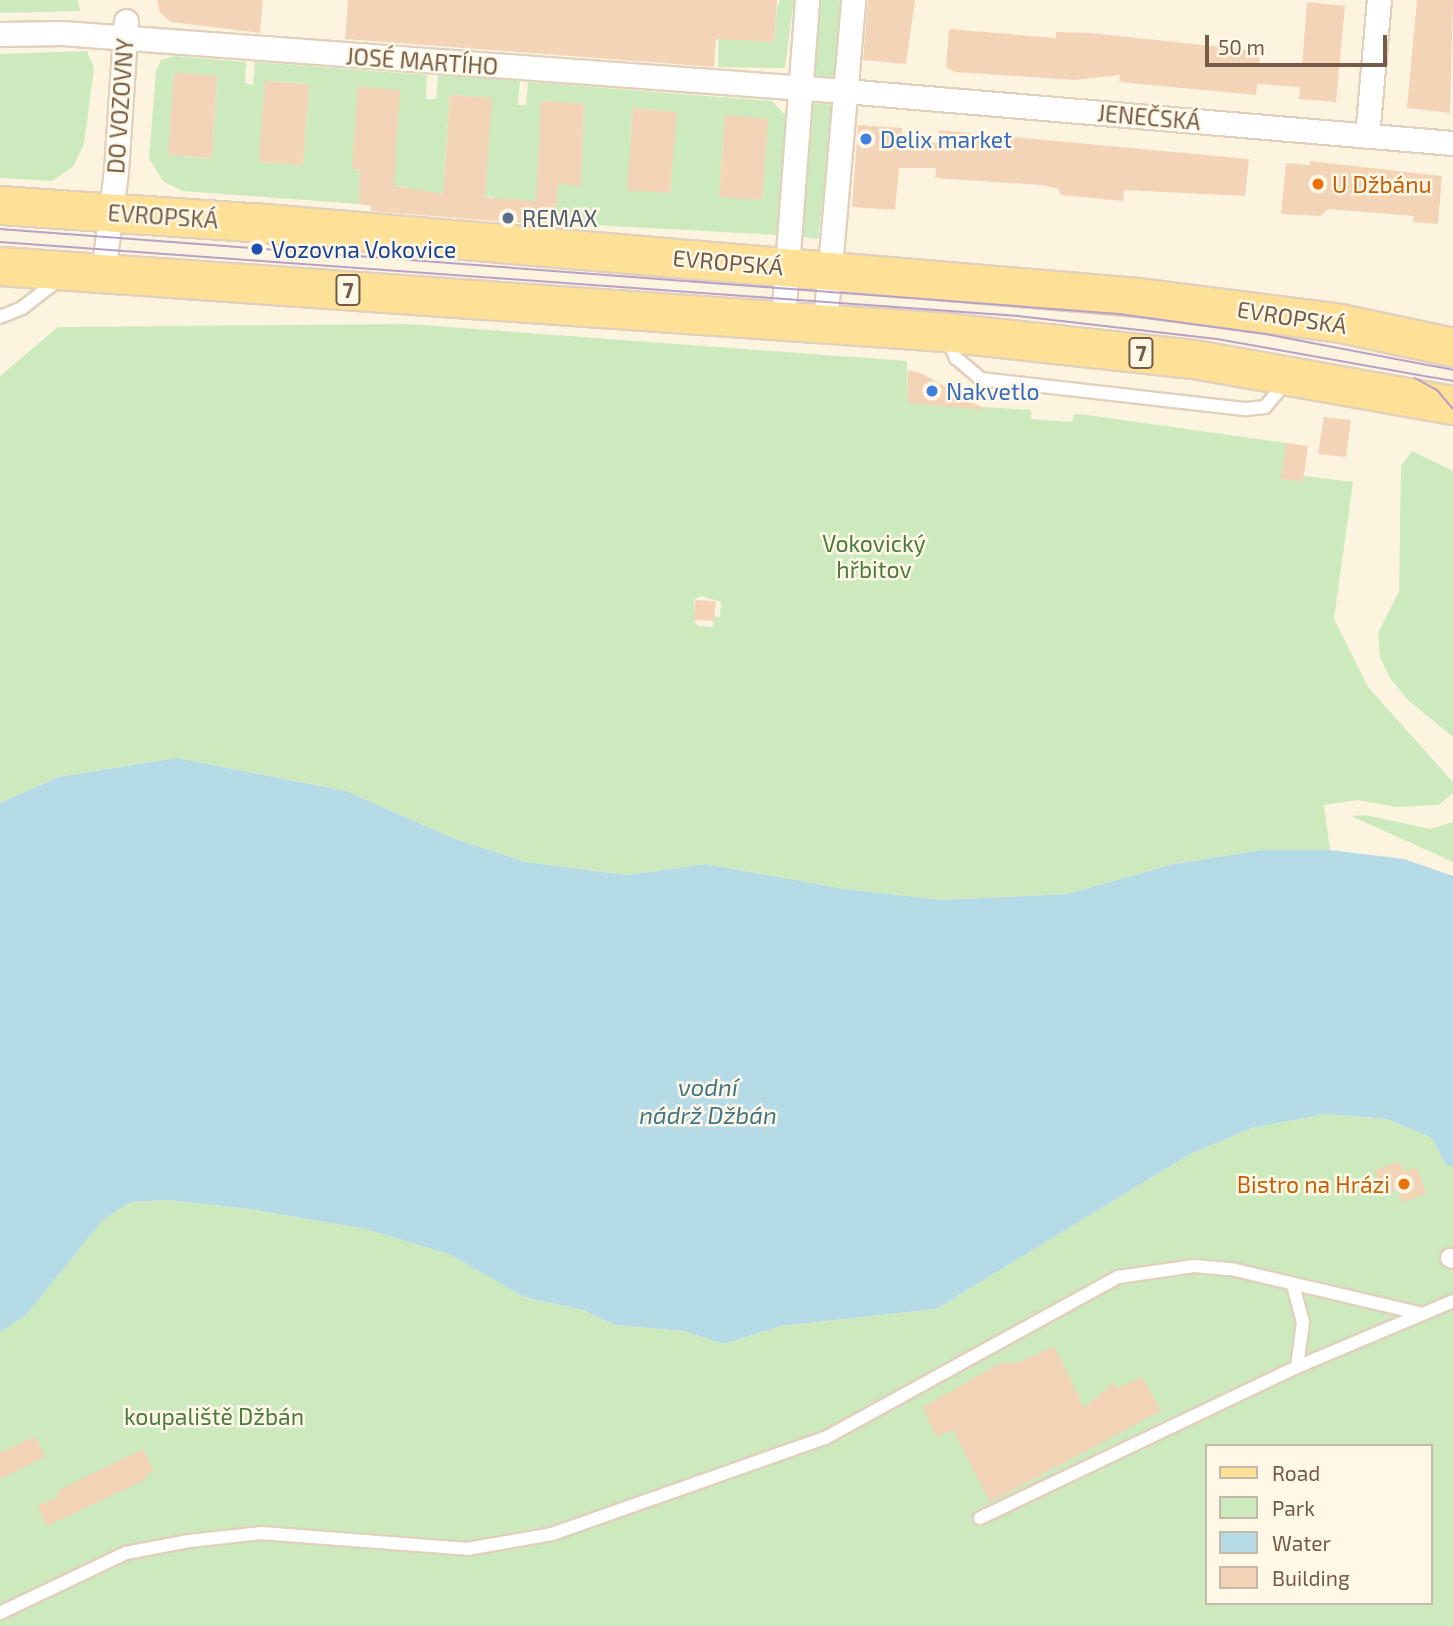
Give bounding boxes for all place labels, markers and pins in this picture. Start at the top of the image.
place label: Delix market [880,125,1012,153]
marker: Delix market [858,131,874,147]
place label: U Džbánu [1332,170,1432,198]
marker: U Džbánu [1310,176,1326,192]
place label: REMAX [522,204,598,232]
marker: REMAX [500,210,516,226]
place label: Vozovna Vokovice [271,235,457,263]
marker: Vozovna Vokovice [249,241,265,257]
place label: Nakvetlo [946,377,1040,405]
marker: Nakvetlo [924,383,940,399]
place label: Bistro na Hrázi [1237,1170,1390,1198]
marker: Bistro na Hrázi [1396,1176,1412,1192]

